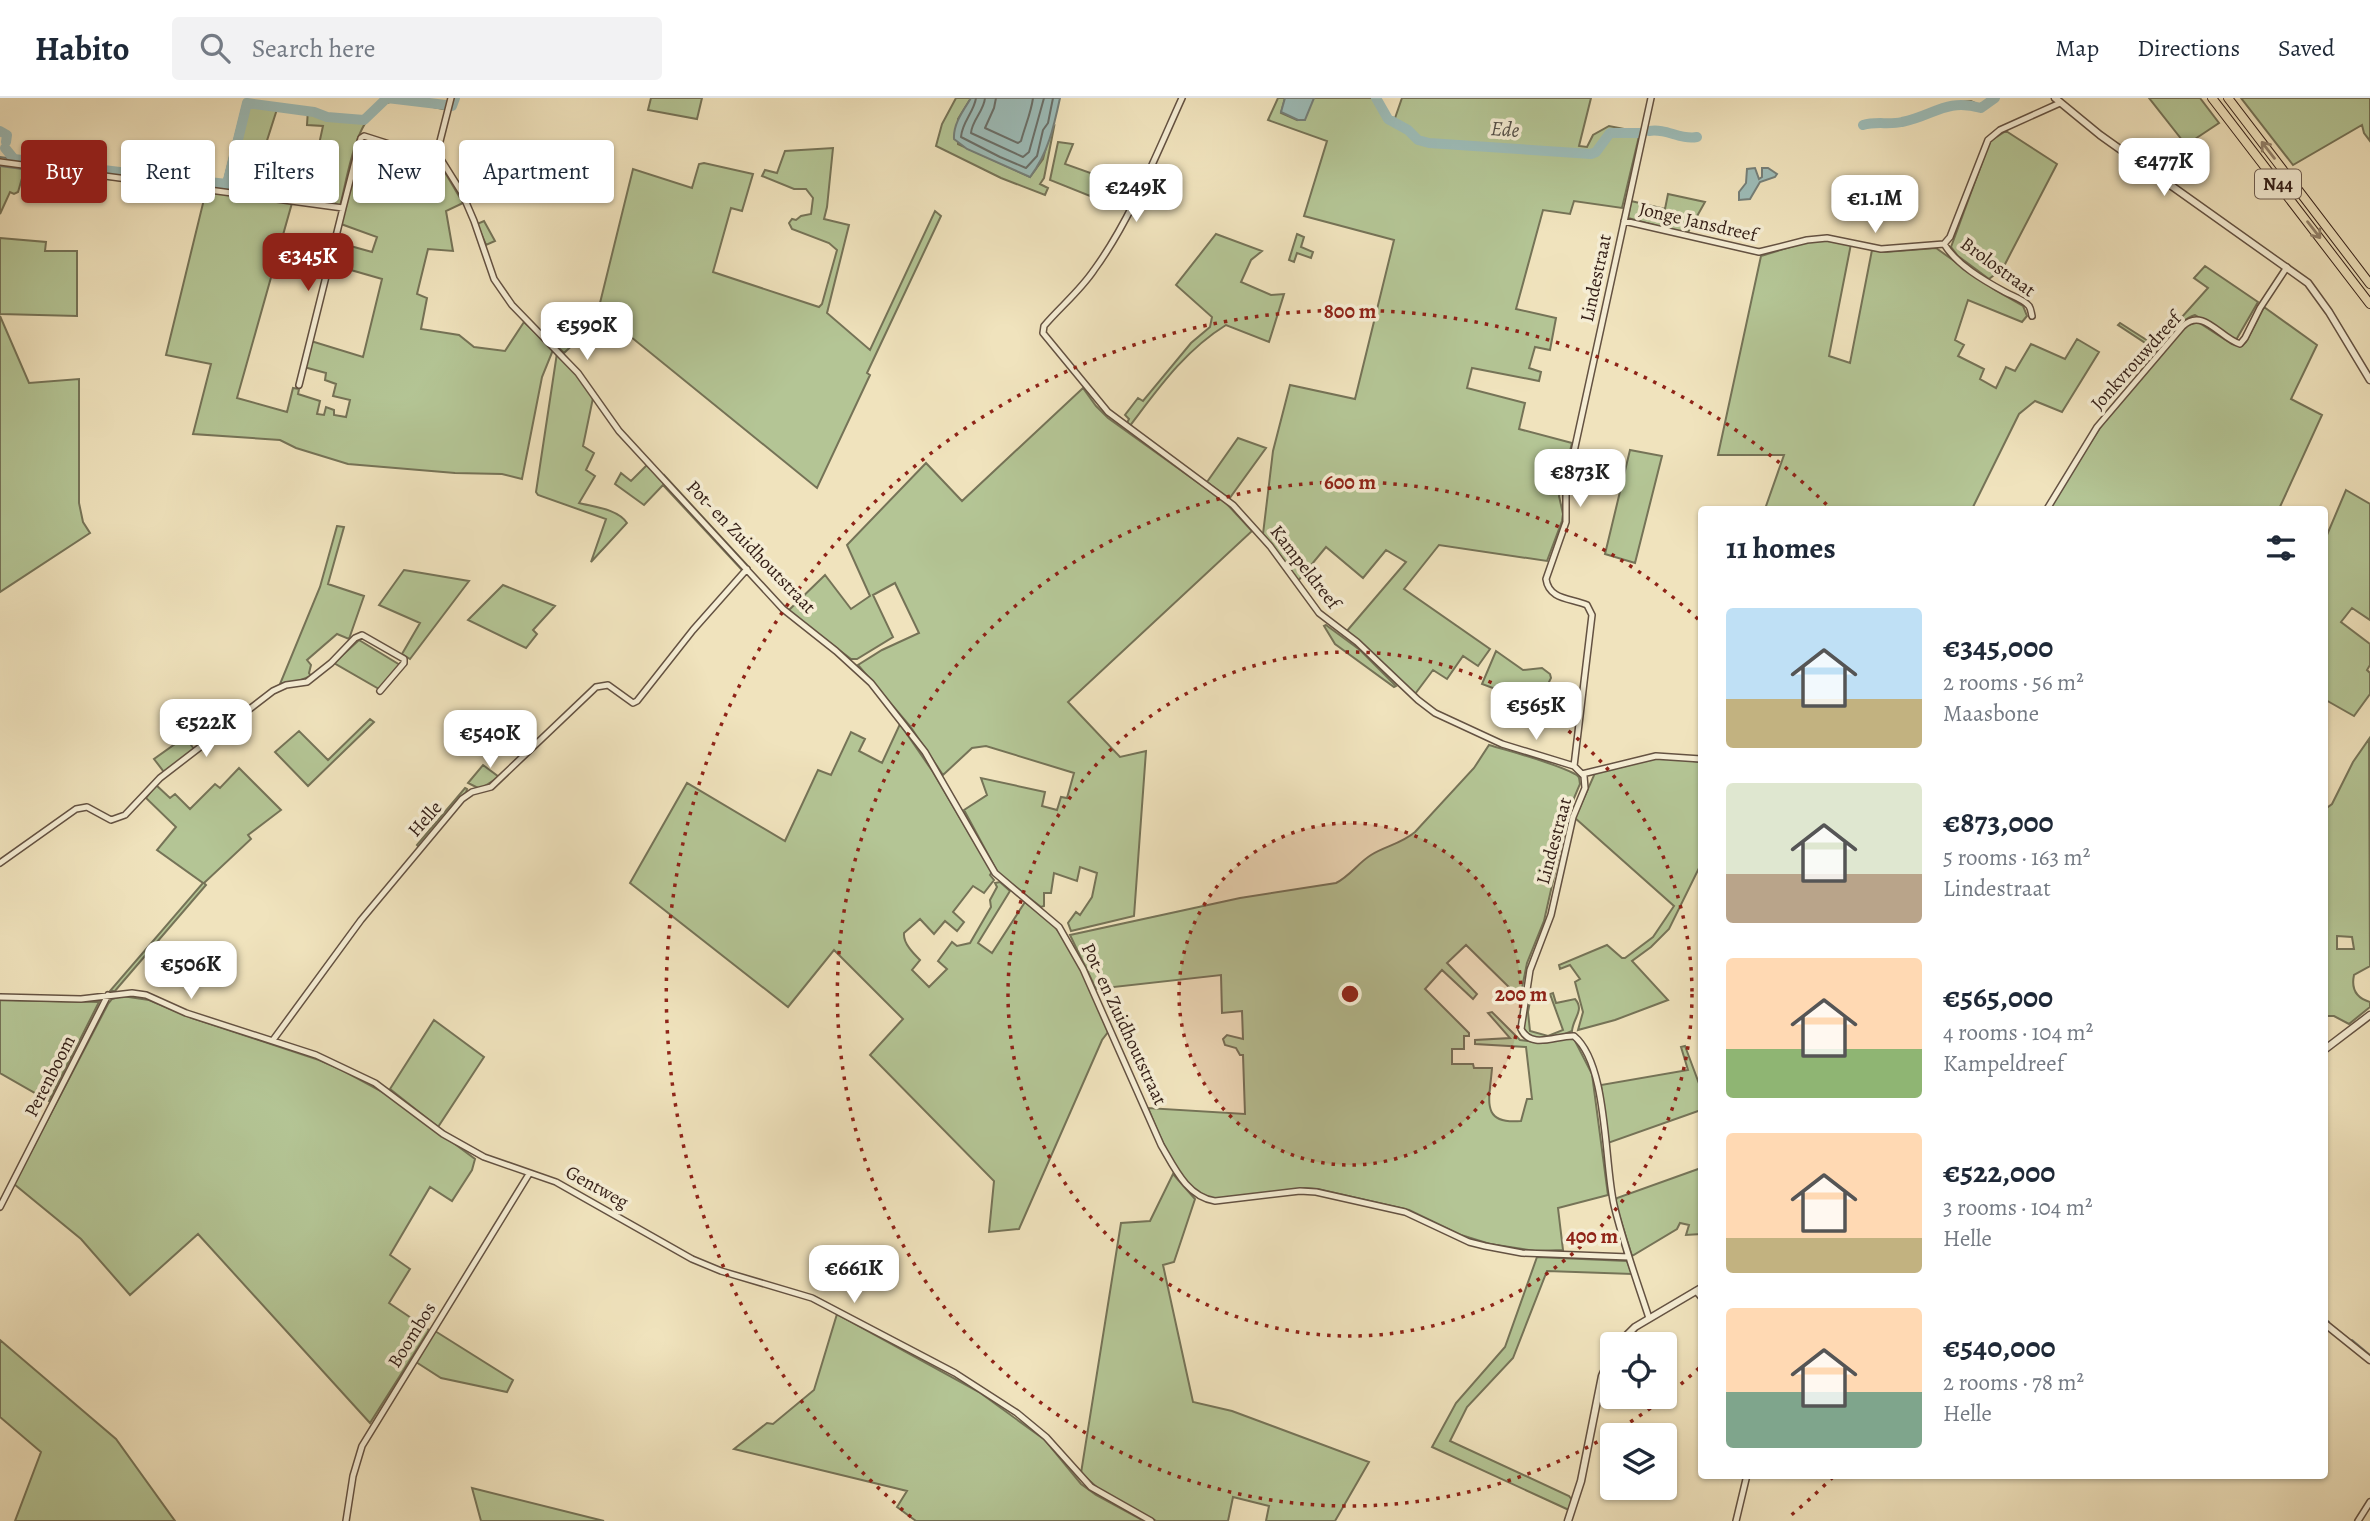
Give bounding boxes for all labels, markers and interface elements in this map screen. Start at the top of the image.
search box [172,17,662,80]
text: Habito [35,26,130,71]
icon: search [196,29,234,67]
text: Search here [252,31,375,66]
text: Map [2055,32,2099,64]
text: Directions [2137,32,2240,64]
text: Saved [2278,32,2335,64]
water label: Ede [1490,114,1521,144]
pin: €477K [2115,139,2213,198]
chip: Buy [21,140,107,203]
chip: Rent [121,140,215,203]
chip: Filters [229,140,339,203]
chip: New [353,140,445,203]
chip: Apartment [459,140,614,203]
one-way arrow [2260,142,2275,160]
text: €477K [2135,145,2193,176]
pin: €249K [1087,164,1185,224]
road number: N44 [2255,170,2301,198]
text: €249K [1106,171,1166,202]
pin: €1.1M [1826,176,1924,235]
text: €1.1M [1847,182,1903,213]
street label: Jonge Jansdreef [1636,196,1762,249]
one-way arrow [2306,220,2321,238]
street label: Brolostraat [1955,231,2041,303]
street label: Lindestraat [1574,232,1618,324]
pin: €345K [259,234,357,293]
text: €345K [279,240,337,271]
text: 800 m [1324,297,1377,325]
pin: €590K [538,302,636,362]
street label: Jonkvrouwdreef [2085,304,2189,416]
text: €590K [557,309,617,340]
pin: €873K [1531,450,1629,509]
text: €873K [1550,456,1610,487]
text: 600 m [1324,468,1376,496]
street label: Pot- en Zuidhoutstraat [680,475,822,619]
street label: Kampeldreef [1264,520,1348,617]
text: 11 homes [1726,528,1836,568]
icon: filters [2262,529,2300,567]
text: €345,000 [1943,627,2053,667]
icon: home [1782,636,1866,720]
text: 2 rooms · 56 m² [1943,667,2084,698]
pin: €565K [1487,682,1585,742]
text: €565K [1507,689,1565,720]
text: Maasbone [1943,698,2039,729]
pin: €522K [157,700,255,759]
text: €522K [176,706,236,737]
pin: €540K [441,710,539,770]
text: €540K [460,717,520,748]
street label: Helle [402,795,448,843]
street label: Lindestraat [1530,795,1578,887]
text: €873,000 [1943,802,2054,842]
icon: home [1782,811,1866,895]
text: 5 rooms · 163 m² [1943,842,2090,873]
text: Lindestraat [1943,873,2051,904]
street label: Pot- en Zuidhoutstraat [1075,939,1173,1109]
pin: €506K [142,942,240,1001]
text: €506K [161,948,221,979]
text: €565,000 [1943,977,2053,1017]
text: 200 m [1495,980,1548,1008]
centre of rings [1338,982,1362,1006]
icon: home [1782,986,1866,1070]
text: 4 rooms · 104 m² [1943,1017,2093,1048]
street label: Perenboom [18,1030,82,1121]
text: Kampeldreef [1943,1048,2064,1079]
text: €522,000 [1943,1152,2055,1192]
street label: Gentweg [561,1159,634,1215]
icon: home [1782,1161,1866,1245]
text: 3 rooms · 104 m² [1943,1192,2092,1223]
text: 400 m [1566,1222,1619,1250]
text: Helle [1943,1223,1992,1254]
pin: €661K [805,1246,903,1305]
text: €661K [825,1252,883,1283]
street label: Boombos [382,1297,442,1373]
text: €540,000 [1943,1327,2056,1367]
map controls [1600,1332,1677,1500]
button: locate [1600,1332,1677,1409]
icon: home [1782,1336,1866,1420]
text: 2 rooms · 78 m² [1943,1367,2084,1398]
text: Helle [1943,1398,1992,1429]
button: layers [1600,1423,1677,1500]

